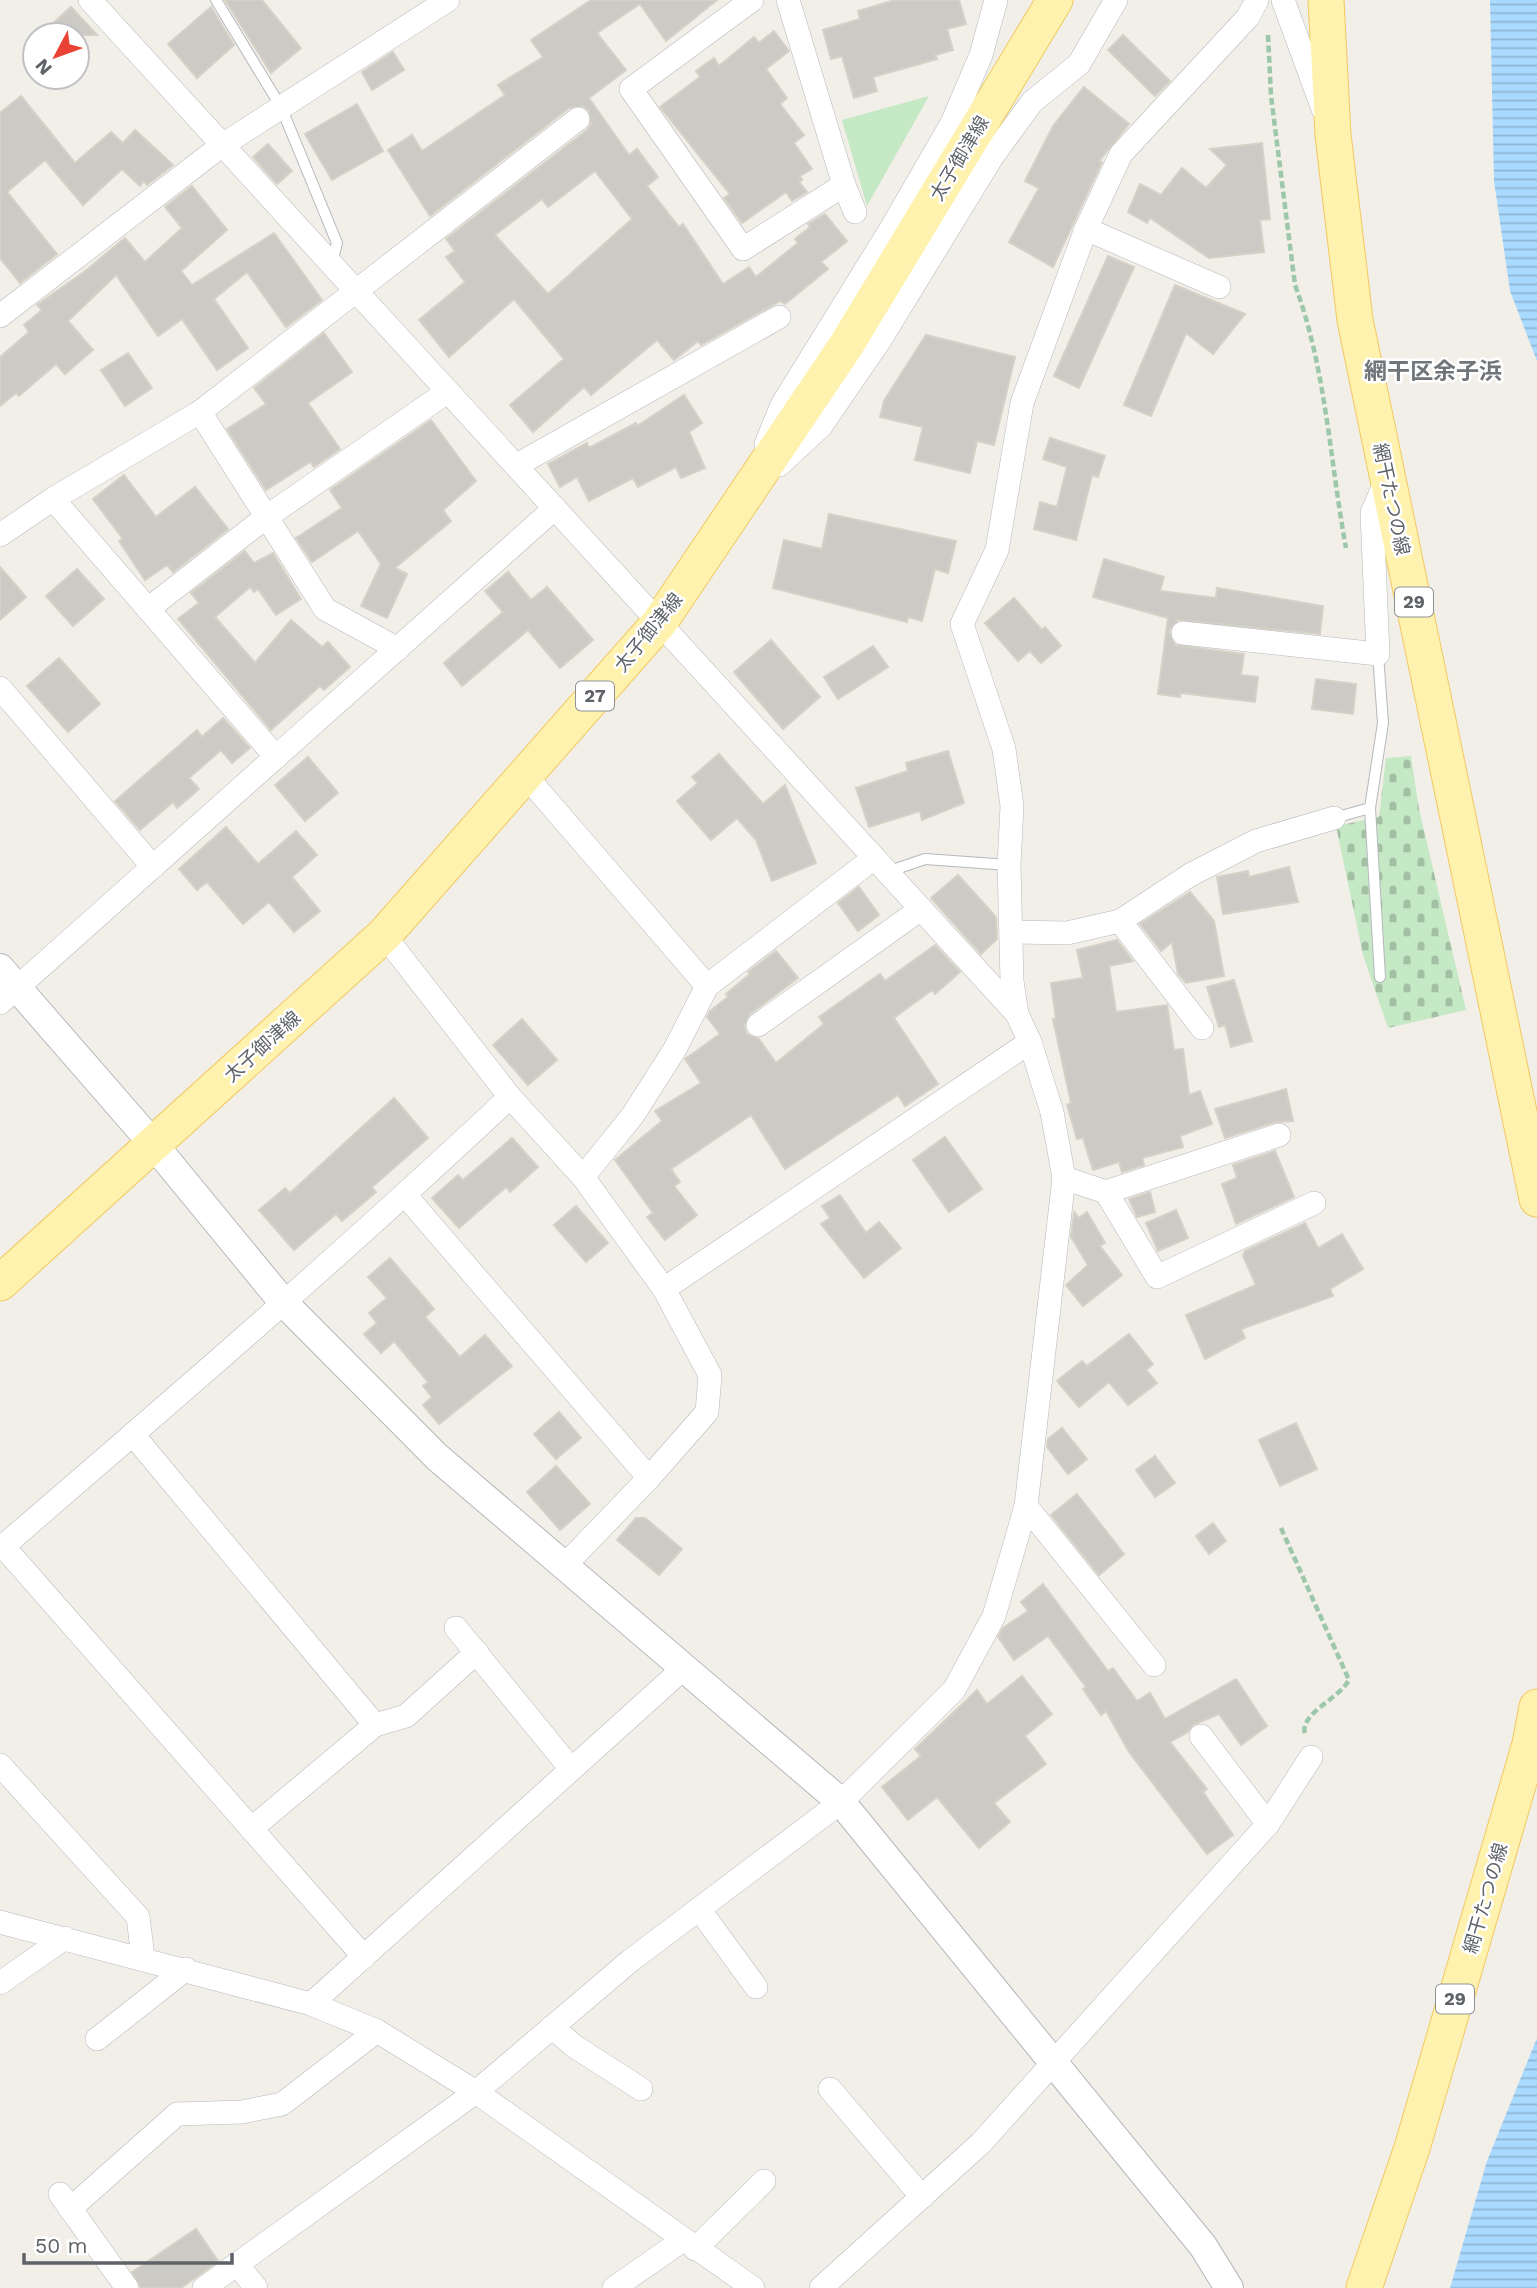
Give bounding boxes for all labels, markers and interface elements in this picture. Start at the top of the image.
north arrow [21,21,91,91]
text: N [30,54,57,80]
street label: 太子御津線 [925,112,994,205]
district label: 網干区余子浜 [1364,358,1502,385]
street label: 網干たつの線 [1368,441,1415,557]
street label: 太子御津線 [610,588,687,676]
road number: 29 [1395,588,1433,616]
road number: 27 [576,682,614,710]
street label: 太子御津線 [219,1006,305,1087]
street label: 網干たつの線 [1459,1840,1512,1956]
road number: 29 [1436,1984,1474,2013]
scale bar [24,2222,233,2266]
text: 50 m [35,2233,87,2258]

